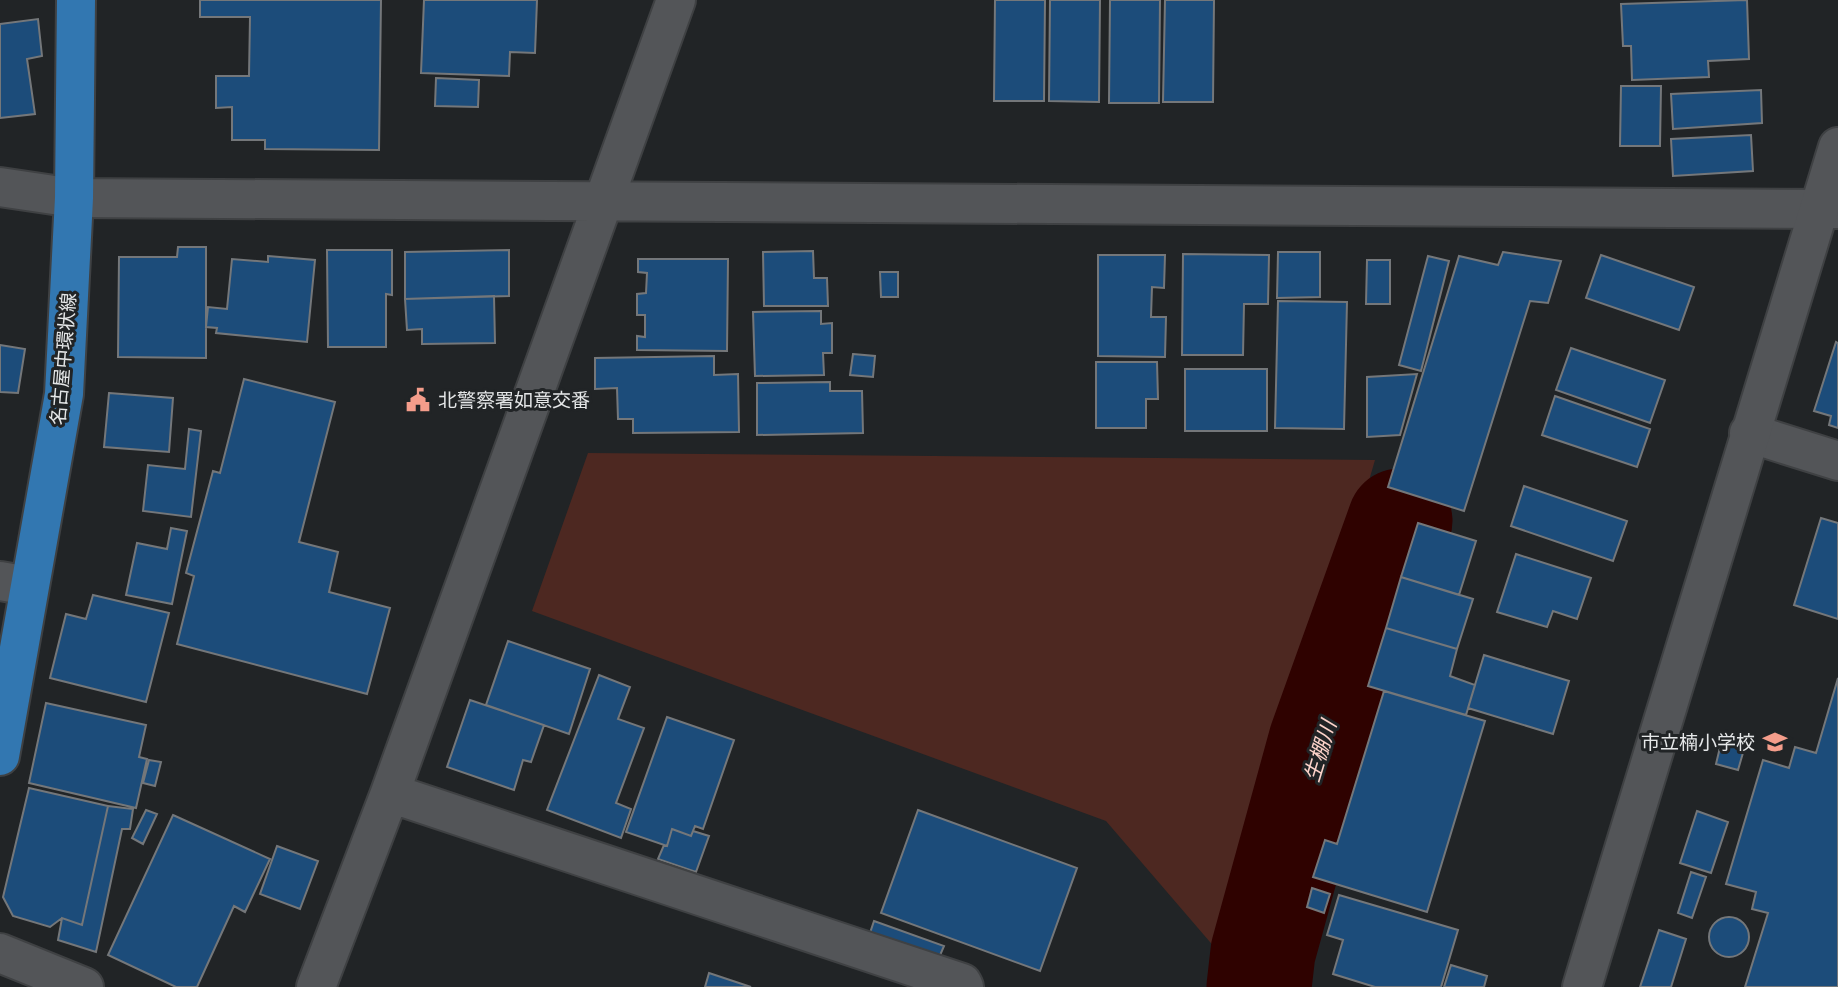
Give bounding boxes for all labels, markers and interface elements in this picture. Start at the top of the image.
street label: 名古屋中環状線 [45,292,81,426]
public building icon: 北警察署如意交番 [404,386,432,414]
place label: 北警察署如意交番 [438,388,590,412]
water label: 生棚川 [1298,715,1343,785]
school or university icon: 市立楠小学校 [1761,728,1789,756]
place label: 市立楠小学校 [1641,730,1755,754]

